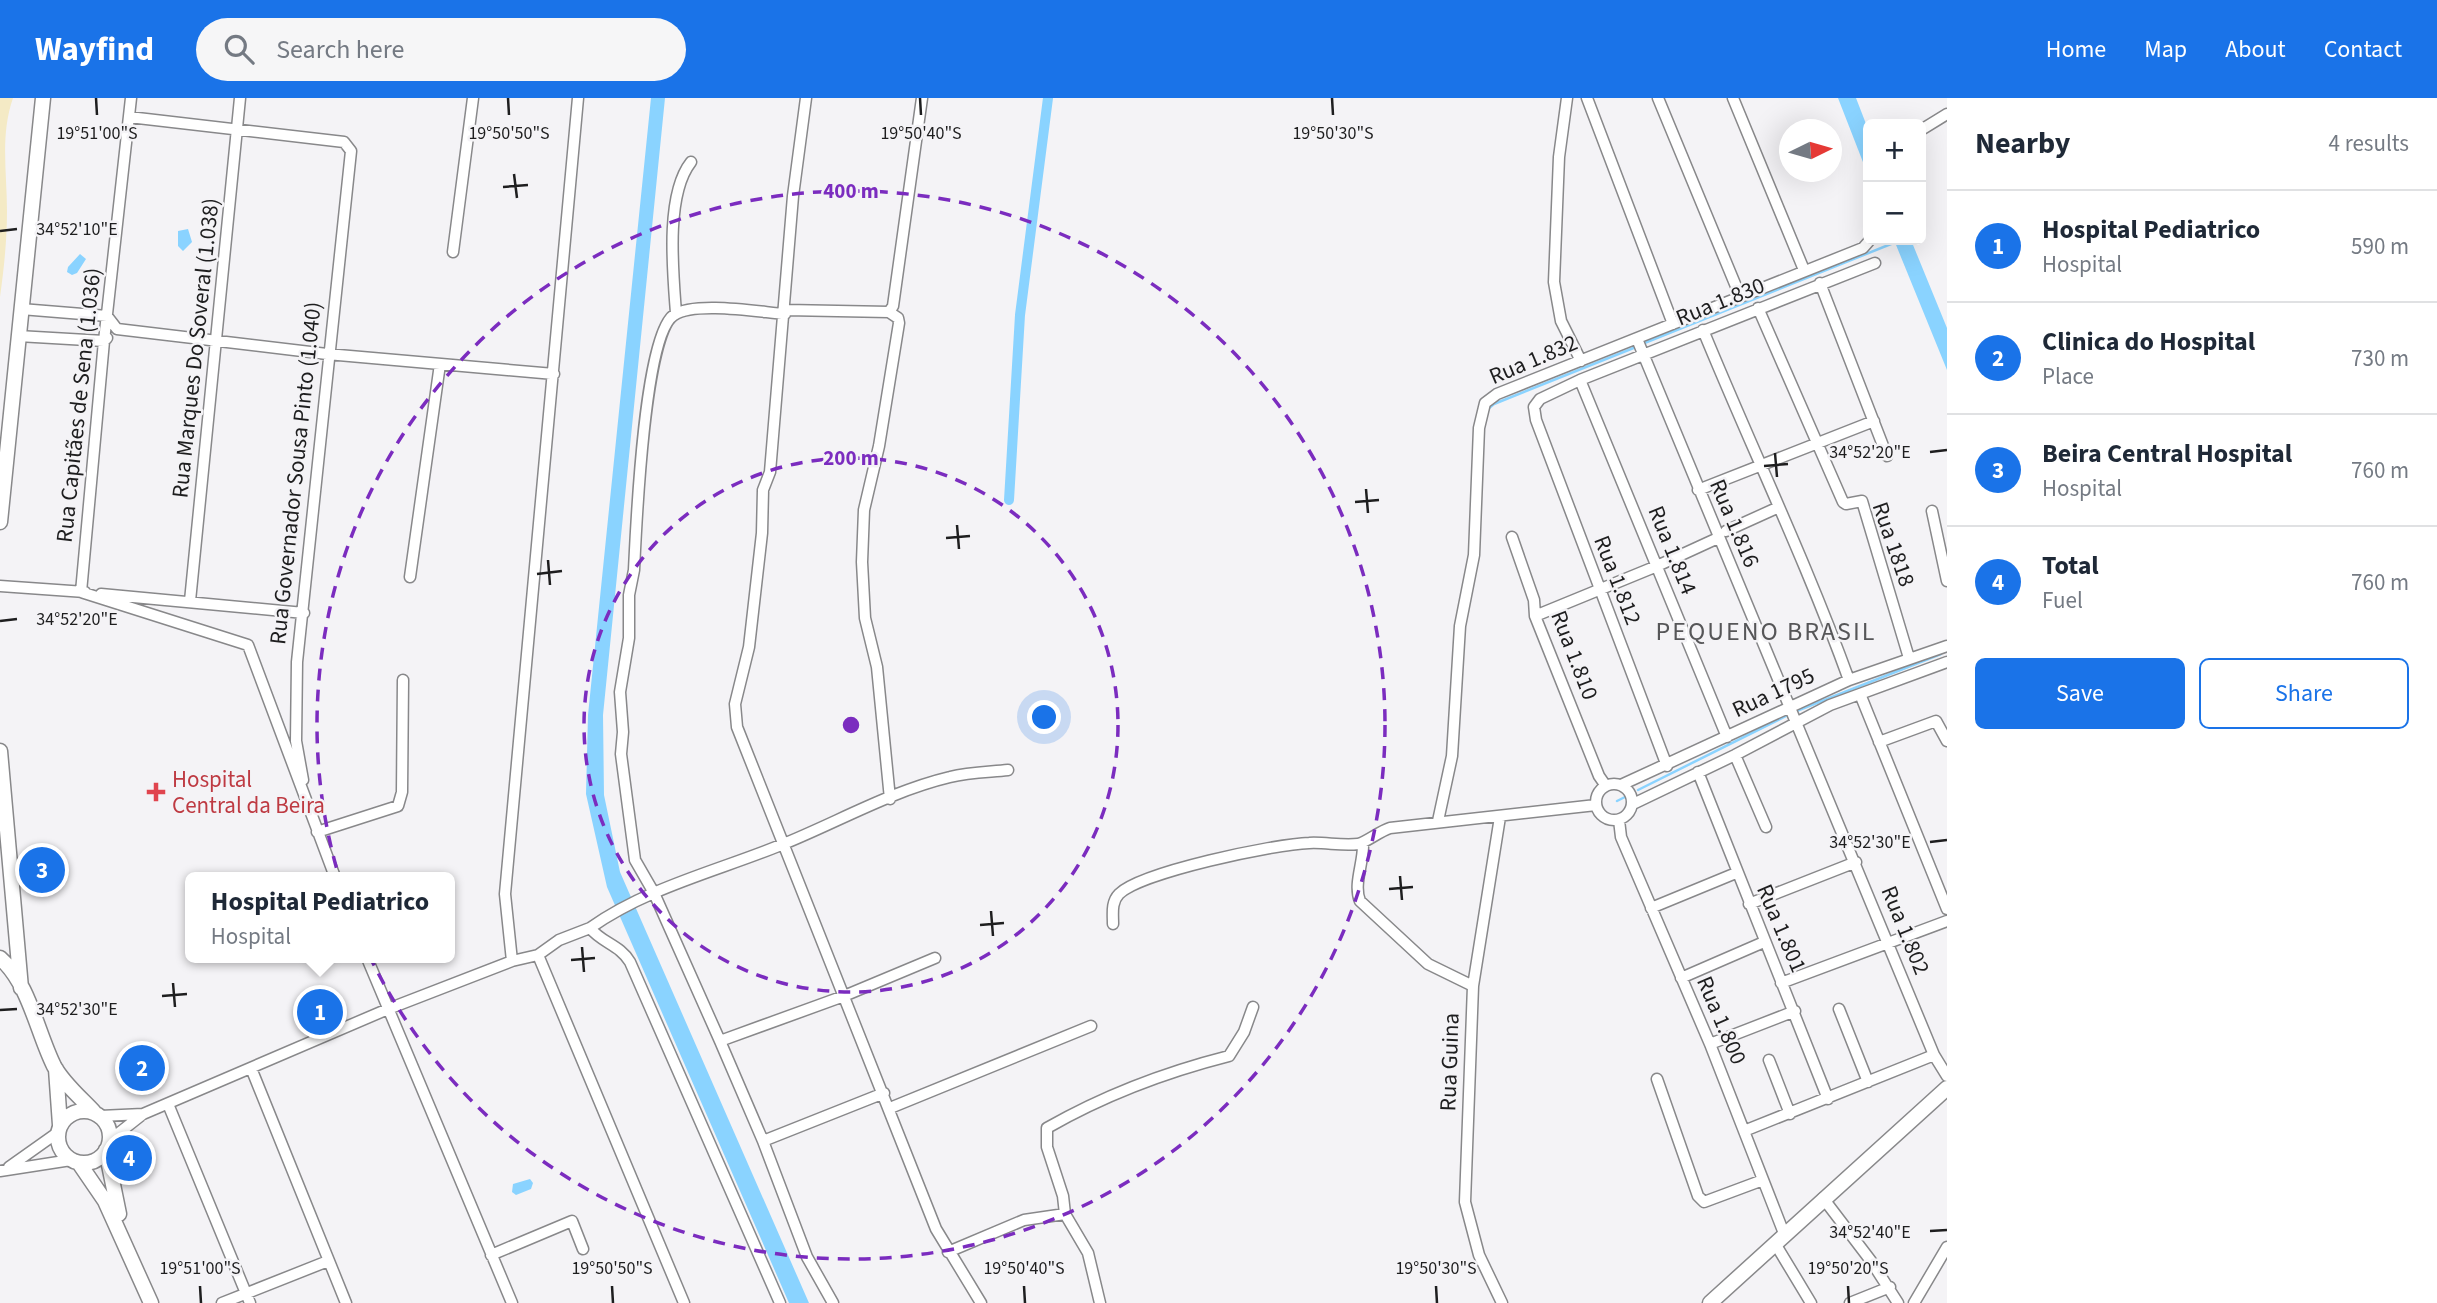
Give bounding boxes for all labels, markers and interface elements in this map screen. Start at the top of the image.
search box [196,18,686,81]
text: Wayfind [35,26,154,73]
icon: search [220,30,258,68]
text: Search here [276,31,404,68]
text: Home [2046,32,2106,67]
text: Map [2144,32,2187,67]
text: About [2225,32,2286,67]
text: Contact [2324,32,2402,67]
north arrow [1779,119,1842,182]
map controls [1863,119,1926,245]
button: + [1863,119,1926,182]
text: 19°51'00"S [56,121,138,146]
text: 19°50'50"S [468,121,550,146]
text: 19°50'40"S [880,121,962,146]
text: 19°50'30"S [1292,121,1374,146]
text: Nearby [1975,122,2070,165]
text: 4 results [2329,127,2409,160]
text: 400 m [823,176,879,206]
button: − [1863,182,1926,245]
street label: Rua Marques Do Soveral (1.038) [163,196,228,500]
text: Hospital Pediatrico [2042,211,2260,248]
text: 34°52'10"E [36,217,118,242]
text: 1 [1992,230,2004,263]
text: 590 m [2351,230,2409,263]
text: Hospital [2042,248,2122,281]
street label: Rua Capitães de Sena (1.036) [48,266,109,544]
street label: Rua 1.830 [1671,269,1770,334]
street label: Rua Governador Sousa Pinto (1.040) [261,300,330,646]
text: Clinica do Hospital [2042,323,2255,360]
street label: Rua 1.832 [1484,326,1583,393]
text: 2 [1992,342,2004,375]
text: 730 m [2351,342,2409,375]
text: Place [2042,360,2094,393]
text: Beira Central Hospital [2042,435,2292,472]
text: 34°52'20"E [1829,440,1911,465]
text: 200 m [823,443,879,473]
text: 3 [1992,454,2004,487]
text: 760 m [2351,454,2409,487]
text: Hospital [2042,472,2122,505]
street label: Rua 1.816 [1701,474,1768,573]
street label: Rua 1818 [1864,497,1923,591]
street label: Rua 1.814 [1640,501,1705,600]
street label: Rua 1.812 [1585,531,1650,630]
text: Total [2042,547,2099,584]
text: 4 [1992,566,2004,599]
text: 760 m [2351,566,2409,599]
text: Fuel [2042,584,2083,617]
street label: Rua 1.810 [1542,606,1607,705]
text: 34°52'20"E [36,607,118,632]
district label: PEQUENO BRASIL [1656,613,1876,650]
button: Save [1975,658,2185,729]
button: Share [2199,658,2409,729]
street label: Rua 1795 [1727,659,1820,726]
your location [1027,700,1061,734]
centre of rings [839,713,863,737]
place label: Hospital Central da Beira [172,763,325,822]
marker: Hospital Central da Beira [146,782,166,802]
text: 34°52'30"E [1829,830,1911,855]
pin: 3 [19,844,65,896]
popup [185,872,455,963]
street label: Rua 1.801 [1748,879,1815,978]
street label: Rua 1.802 [1873,881,1938,980]
text: Hospital Pediatrico [211,883,429,920]
text: Hospital [211,920,291,953]
street label: Rua 1.800 [1688,971,1755,1070]
pin: 1 [297,986,343,1038]
text: 34°52'30"E [36,997,118,1022]
street label: Rua Guina [1431,1012,1468,1112]
pin: 2 [119,1042,165,1094]
pin: 4 [106,1132,152,1184]
text: 34°52'40"E [1829,1220,1911,1245]
text: 19°51'00"S [159,1256,241,1281]
text: 19°50'50"S [571,1256,653,1281]
text: 19°50'40"S [983,1256,1065,1281]
text: 19°50'30"S [1395,1256,1477,1281]
text: 19°50'20"S [1807,1256,1889,1281]

